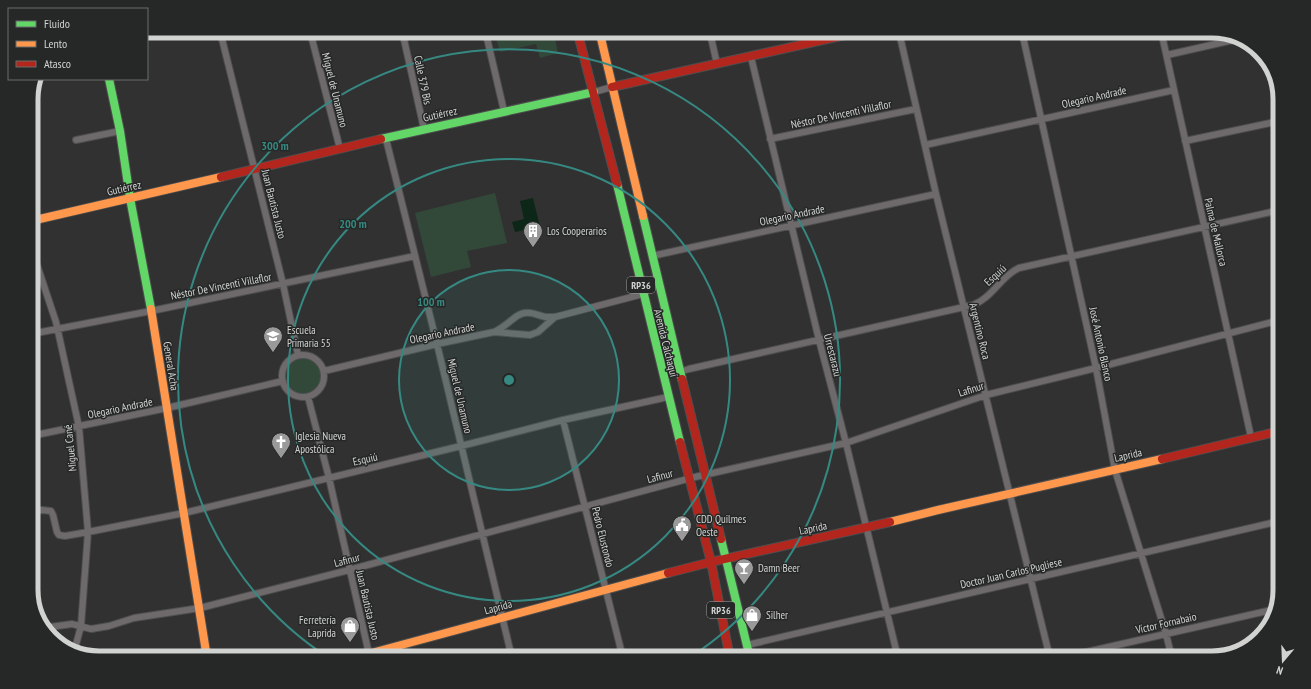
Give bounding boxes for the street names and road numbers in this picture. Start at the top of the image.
street label: Miguel de Unamuno [319,51,351,129]
street label: Calle 379 Bis [411,54,435,106]
street label: Olegario Andrade [1060,83,1128,111]
street label: Néstor De Vincenti Villaflor [789,97,893,131]
street label: Gutiérrez [422,103,458,125]
street label: Juan Bautista Justo [258,167,289,240]
street label: Gutiérrez [106,177,142,199]
street label: Palma de Mallorca [1201,196,1231,268]
street label: Olegario Andrade [758,201,826,229]
street label: Esquiú [981,261,1009,289]
street label: Néstor De Vincenti Villaflor [169,269,273,303]
road number: RP36 [627,277,655,293]
street label: Argentino Roca [966,301,994,361]
street label: José Antonio Blanco [1086,305,1116,382]
street label: Avenida Calchaquí [651,308,681,379]
street label: Olegario Andrade [408,319,476,347]
street label: Urrestarazu [821,332,845,378]
street label: General Acha [160,340,182,392]
street label: Miguel de Unamuno [445,357,475,435]
street label: Lafinur [956,378,986,400]
street label: Olegario Andrade [86,394,154,422]
street label: Miguel Cané [61,423,79,472]
street label: Laprida [1113,445,1143,465]
street label: Esquiú [351,449,379,469]
street label: Lafinur [646,466,674,486]
street label: Pedro Elustondo [589,505,617,569]
street label: Laprida [798,518,828,538]
street label: Lafinur [333,550,361,570]
street label: Doctor Juan Carlos Pugliese [959,554,1064,592]
street label: Juan Bautista Justo [353,568,383,641]
street label: Laprida [483,597,513,617]
road number: RP36 [707,602,735,618]
street label: Víctor Fornabaio [1133,609,1198,637]

